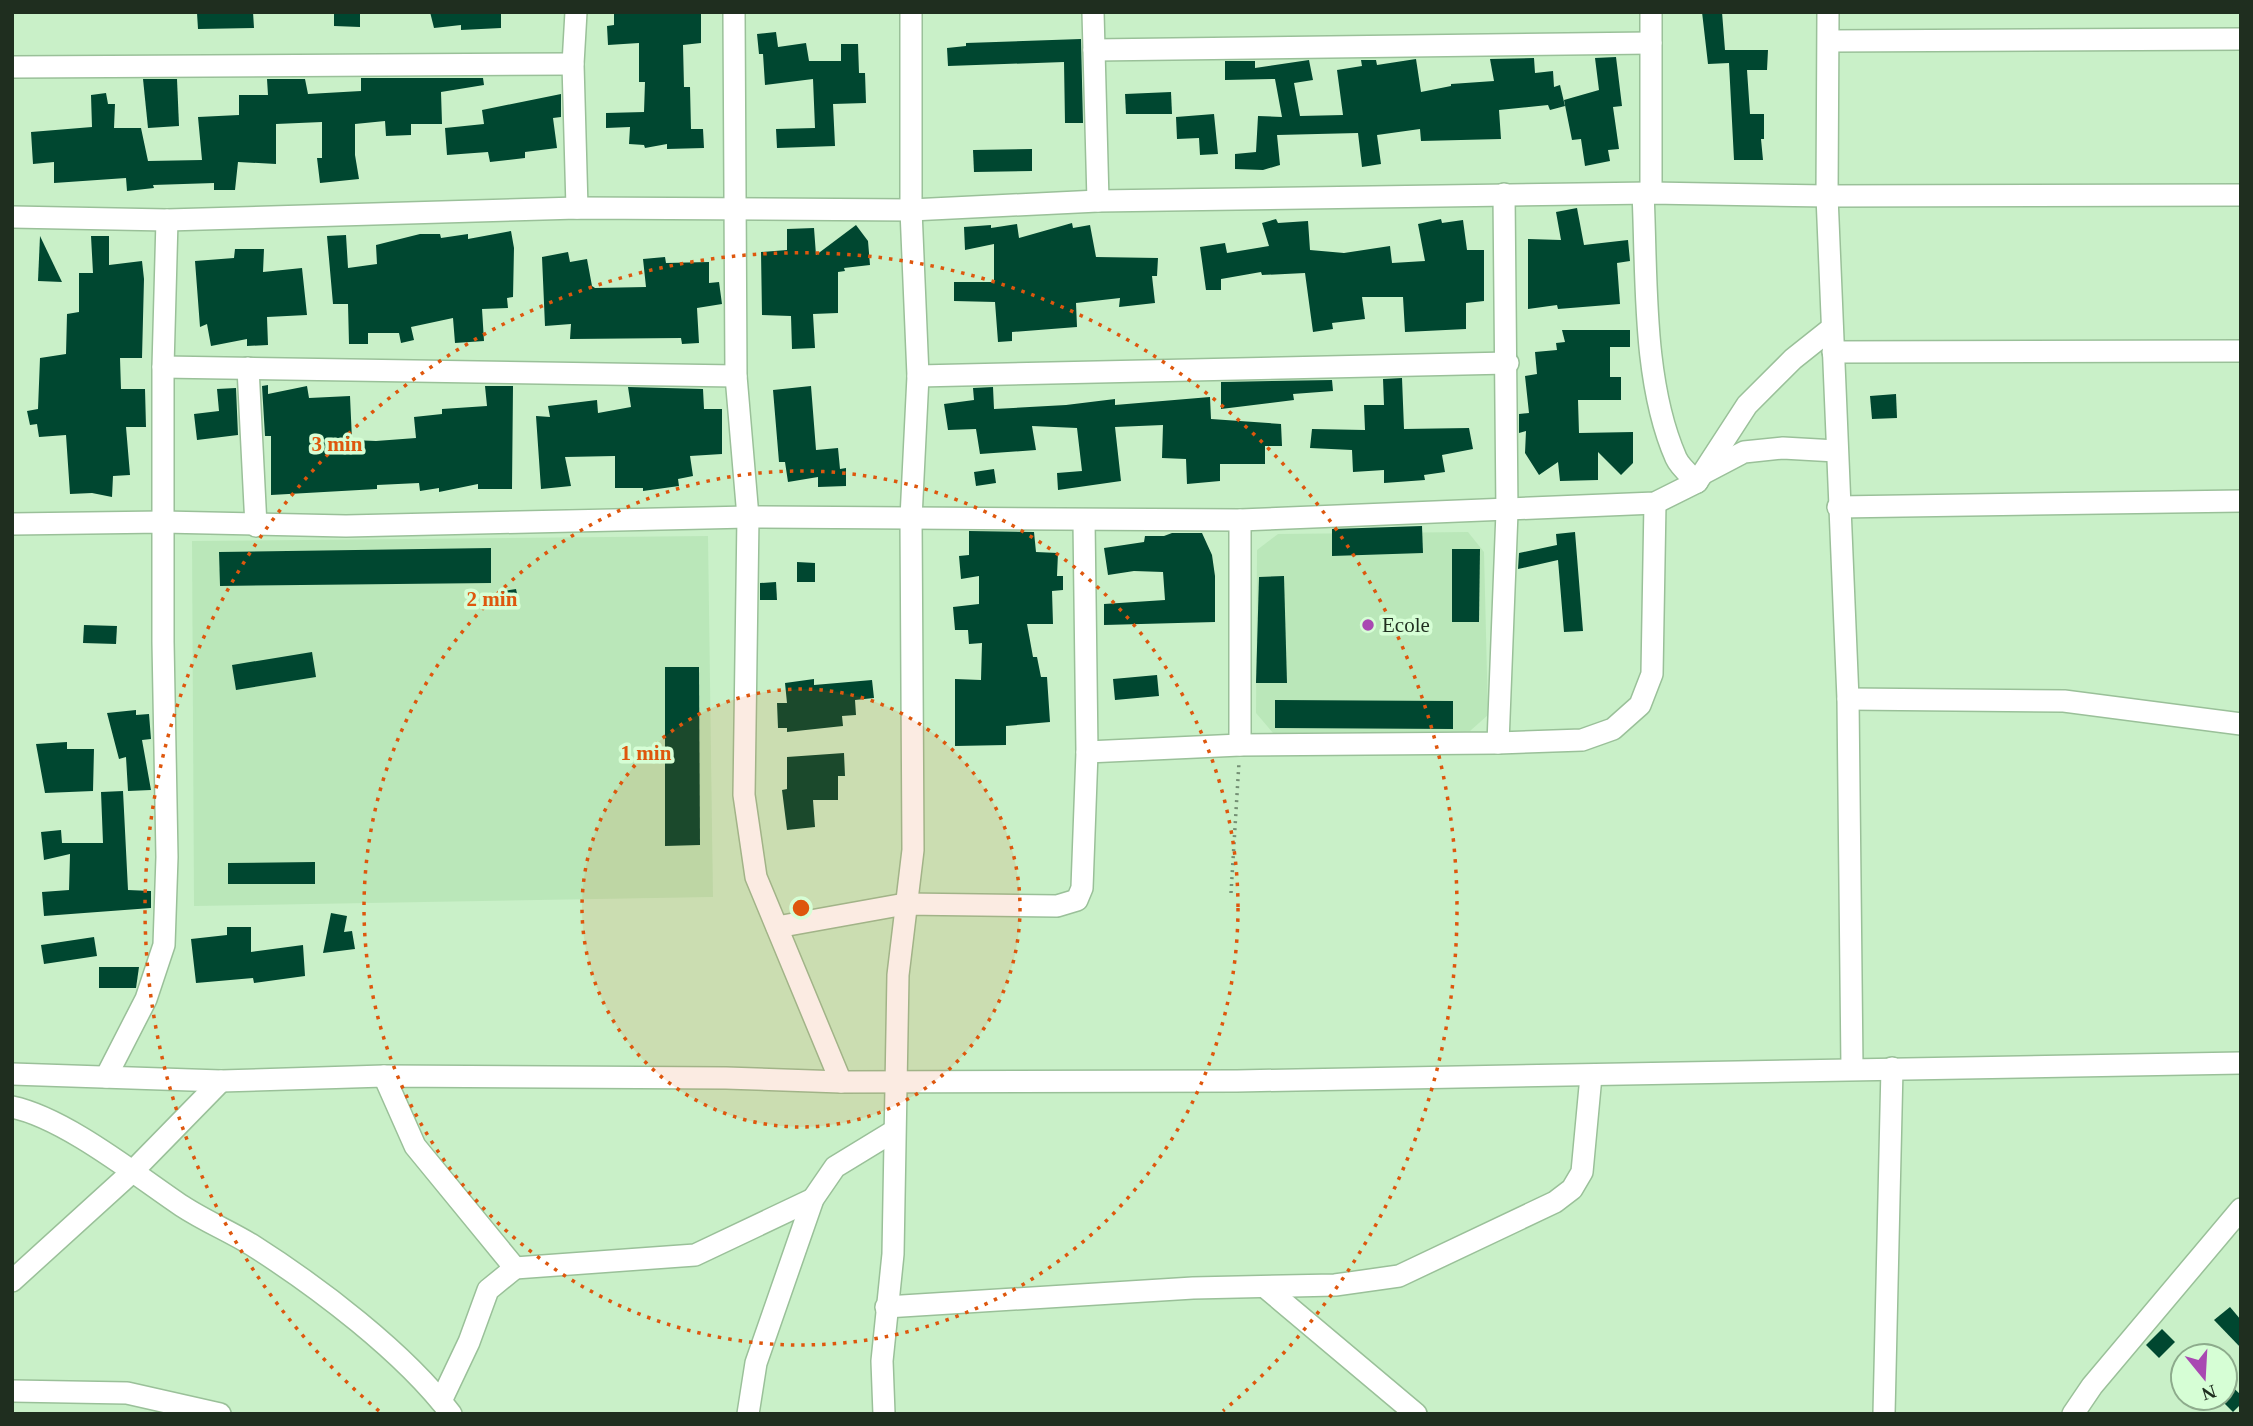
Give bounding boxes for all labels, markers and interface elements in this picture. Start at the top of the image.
text: 3 min [312,432,363,456]
text: 2 min [467,587,518,611]
place label: Ecole [1382,613,1430,637]
marker: Ecole [1360,617,1376,633]
text: 1 min [621,741,672,765]
centre of rings [789,896,813,920]
north arrow [2169,1342,2239,1412]
text: N [2199,1381,2219,1405]

